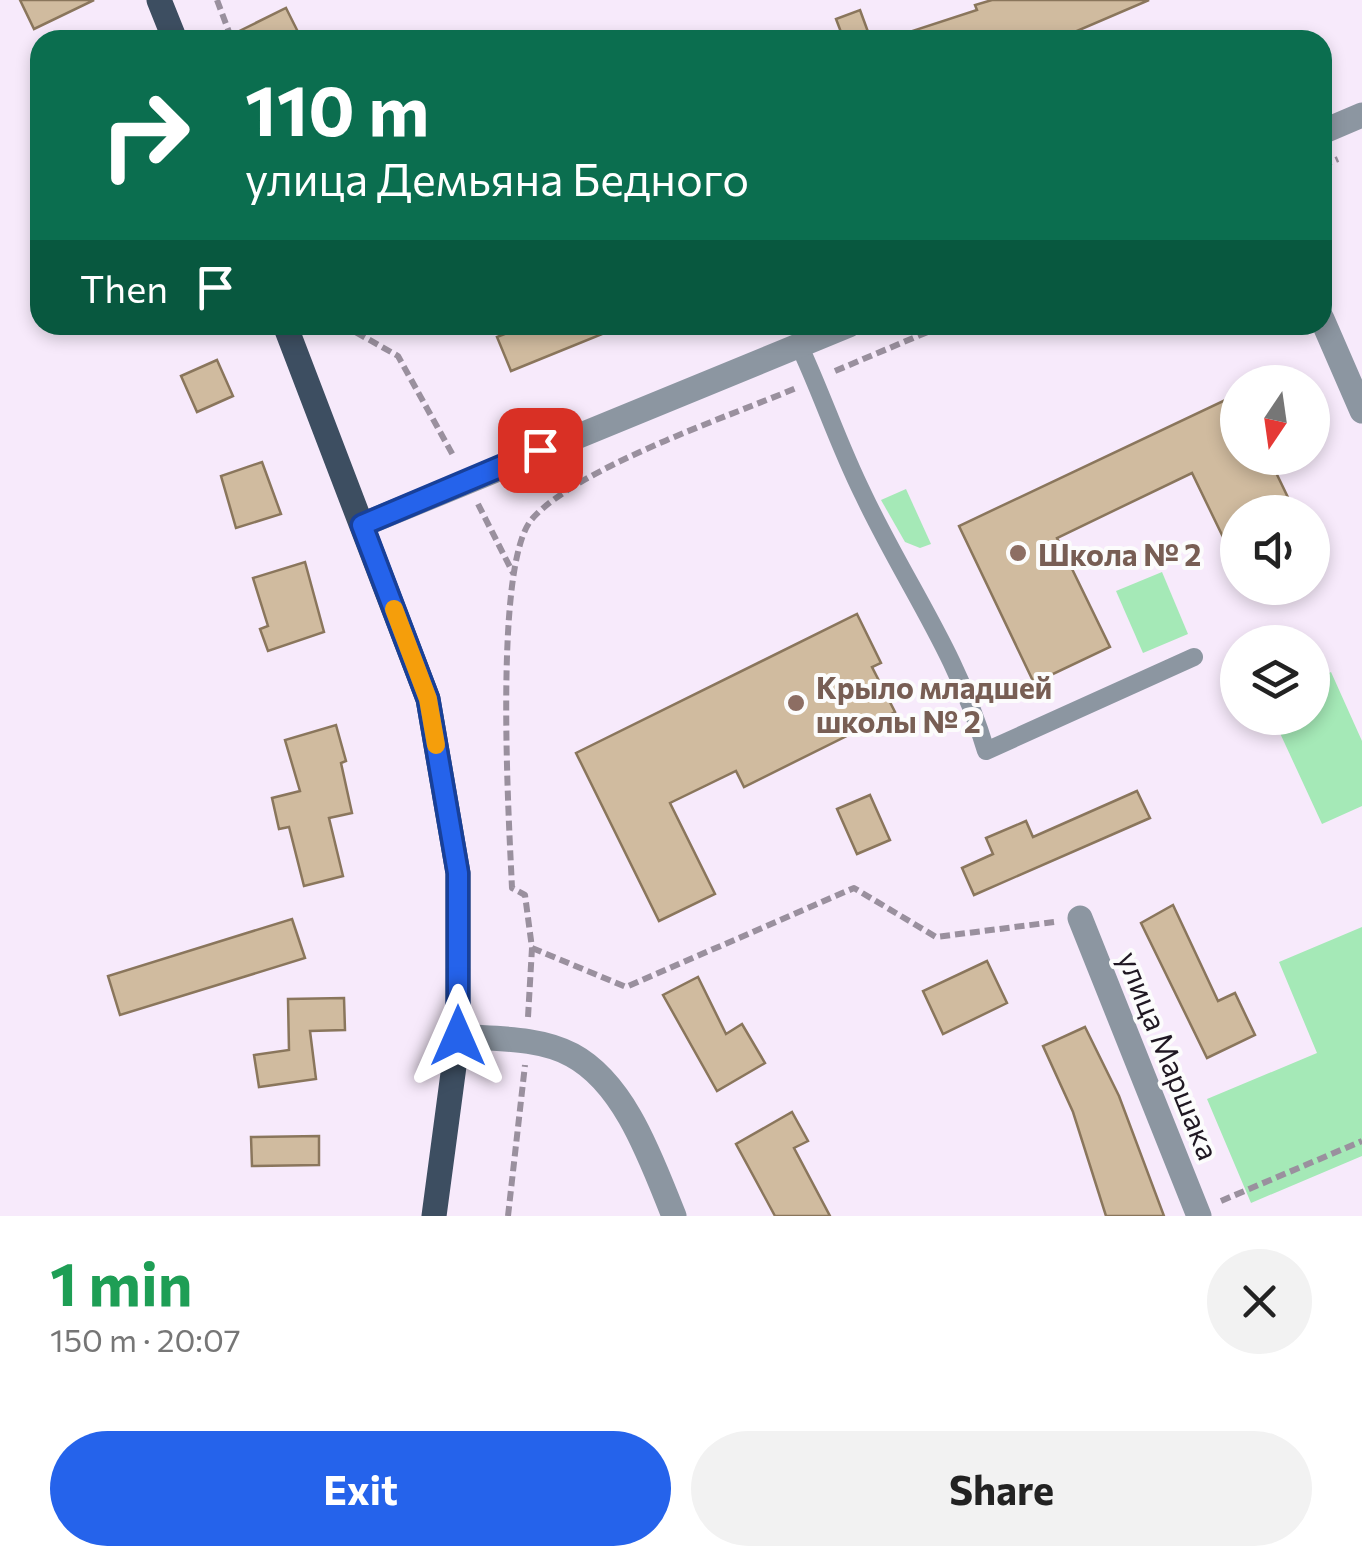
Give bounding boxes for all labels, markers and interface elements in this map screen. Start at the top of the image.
text: 110 m [245,65,429,150]
icon: right [80,70,210,200]
text: улица Демьяна Бедного [245,150,749,205]
icon: arrive [188,260,243,315]
text: Then [80,264,168,311]
north arrow [1220,365,1330,475]
map controls [1220,365,1330,735]
pin [498,408,583,493]
icon: arrive [513,423,568,478]
button: sound [1220,495,1330,605]
place label: Школа № 2 [1038,535,1201,572]
marker: Школа № 2 [1007,542,1029,564]
button: layers [1220,625,1330,735]
place label: Крыло младшей школы № 2 [816,668,1052,739]
marker: Крыло младшей школы № 2 [785,692,807,714]
street label: улица Маршака [1111,945,1229,1165]
position arrow [406,984,510,1088]
text: 1 min [50,1245,192,1318]
button: close [1207,1249,1312,1354]
text: 150 m · 20:07 [50,1319,241,1359]
button: Exit [50,1431,671,1546]
button: Share [691,1431,1312,1546]

